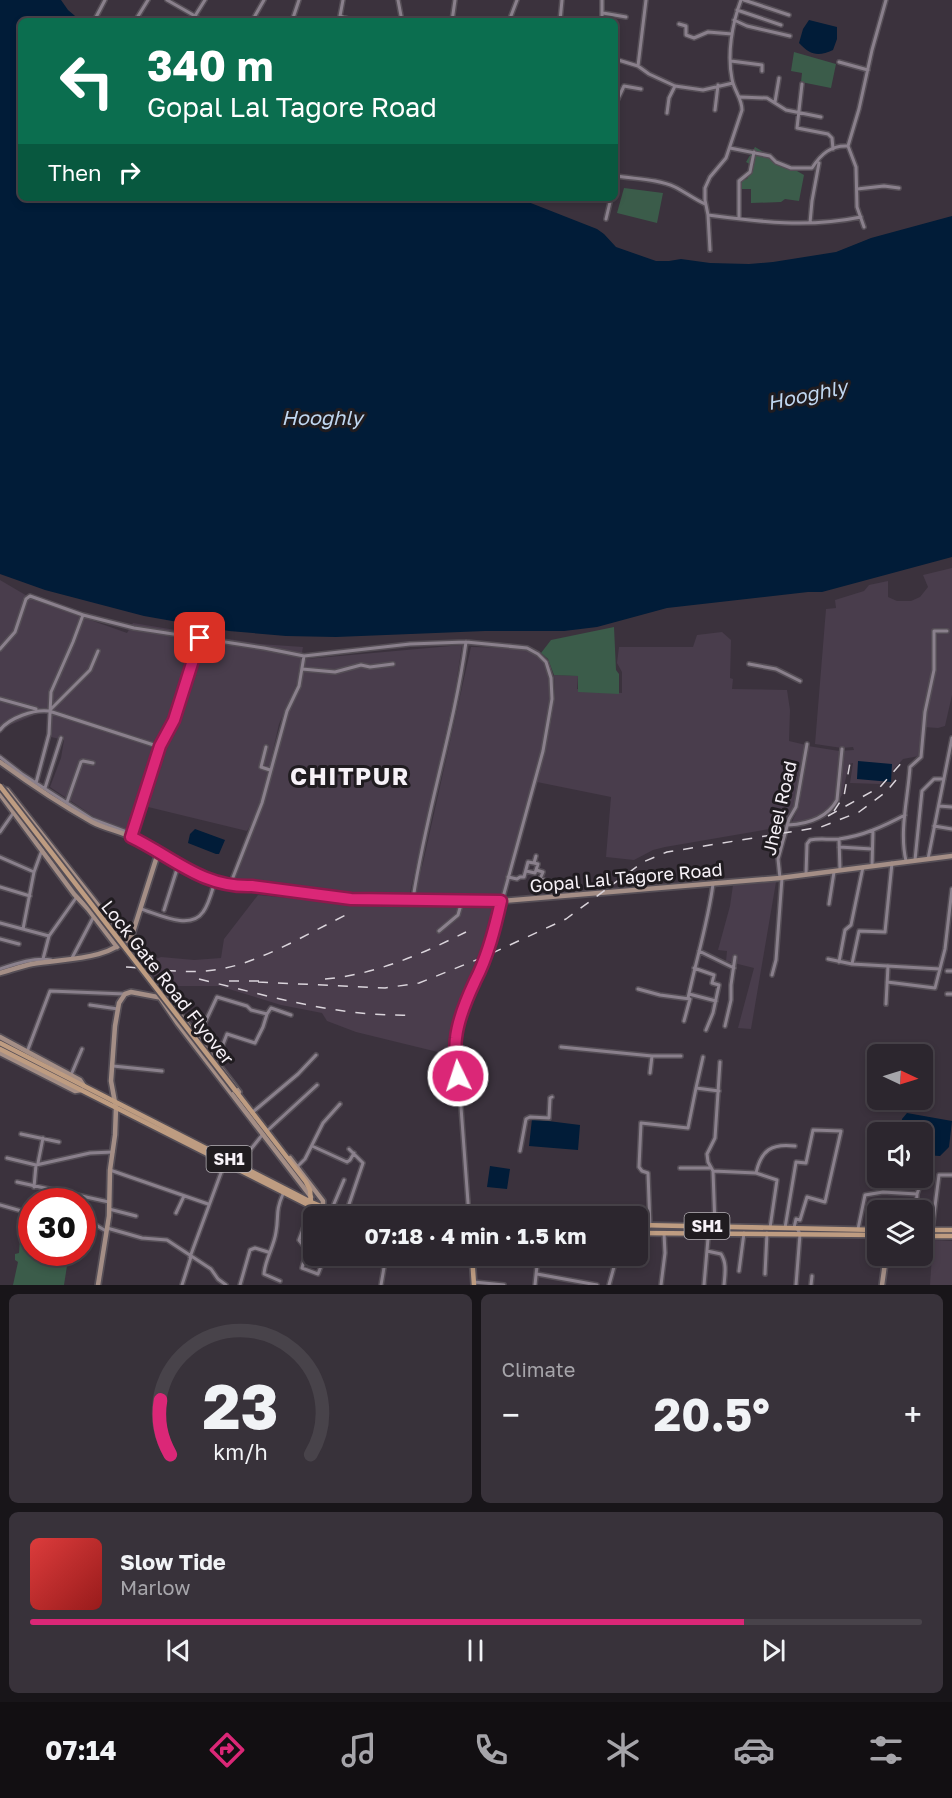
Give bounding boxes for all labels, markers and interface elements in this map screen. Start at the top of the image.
text: 340 m [147,40,273,90]
icon: left [48,42,126,120]
text: Gopal Lal Tagore Road [147,91,437,123]
icon: right [113,156,146,189]
text: Then [48,159,101,186]
water label: Hooghly [765,373,852,415]
water label: Hooghly [282,405,365,430]
pin [174,612,225,663]
icon: arrive [183,621,216,654]
street label: Jheel Road [757,759,801,857]
district label: CHITPUR [290,761,410,790]
street label: Gopal Lal Tagore Road [529,858,723,896]
street label: Lock Gate Road Flyover [97,896,239,1068]
position arrow [426,1044,490,1108]
north arrow [867,1044,933,1110]
map controls [867,1044,933,1266]
button: sound [867,1122,933,1188]
road number: SH1 [206,1146,252,1172]
speed limit sign: 30 [18,1188,96,1266]
button: layers [867,1200,933,1266]
road number: SH1 [684,1213,730,1239]
text: 07:18 · 4 min · 1.5 km [365,1222,586,1249]
text: Climate [502,1357,575,1381]
text: 23 [202,1368,278,1443]
text: 20.5° [654,1387,770,1441]
text: − [502,1395,520,1434]
text: + [904,1395,922,1434]
text: km/h [213,1440,268,1466]
text: Slow Tide [120,1548,226,1575]
text: Marlow [120,1575,191,1599]
icon: previous [162,1634,195,1667]
icon: pause [459,1634,492,1667]
icon: next [757,1634,790,1667]
icon: directions [206,1729,248,1771]
icon: music [338,1729,380,1771]
icon: phone [470,1729,512,1771]
icon: climate [602,1729,644,1771]
icon: car [733,1729,775,1771]
icon: filters [865,1729,907,1771]
text: 07:14 [45,1734,117,1766]

